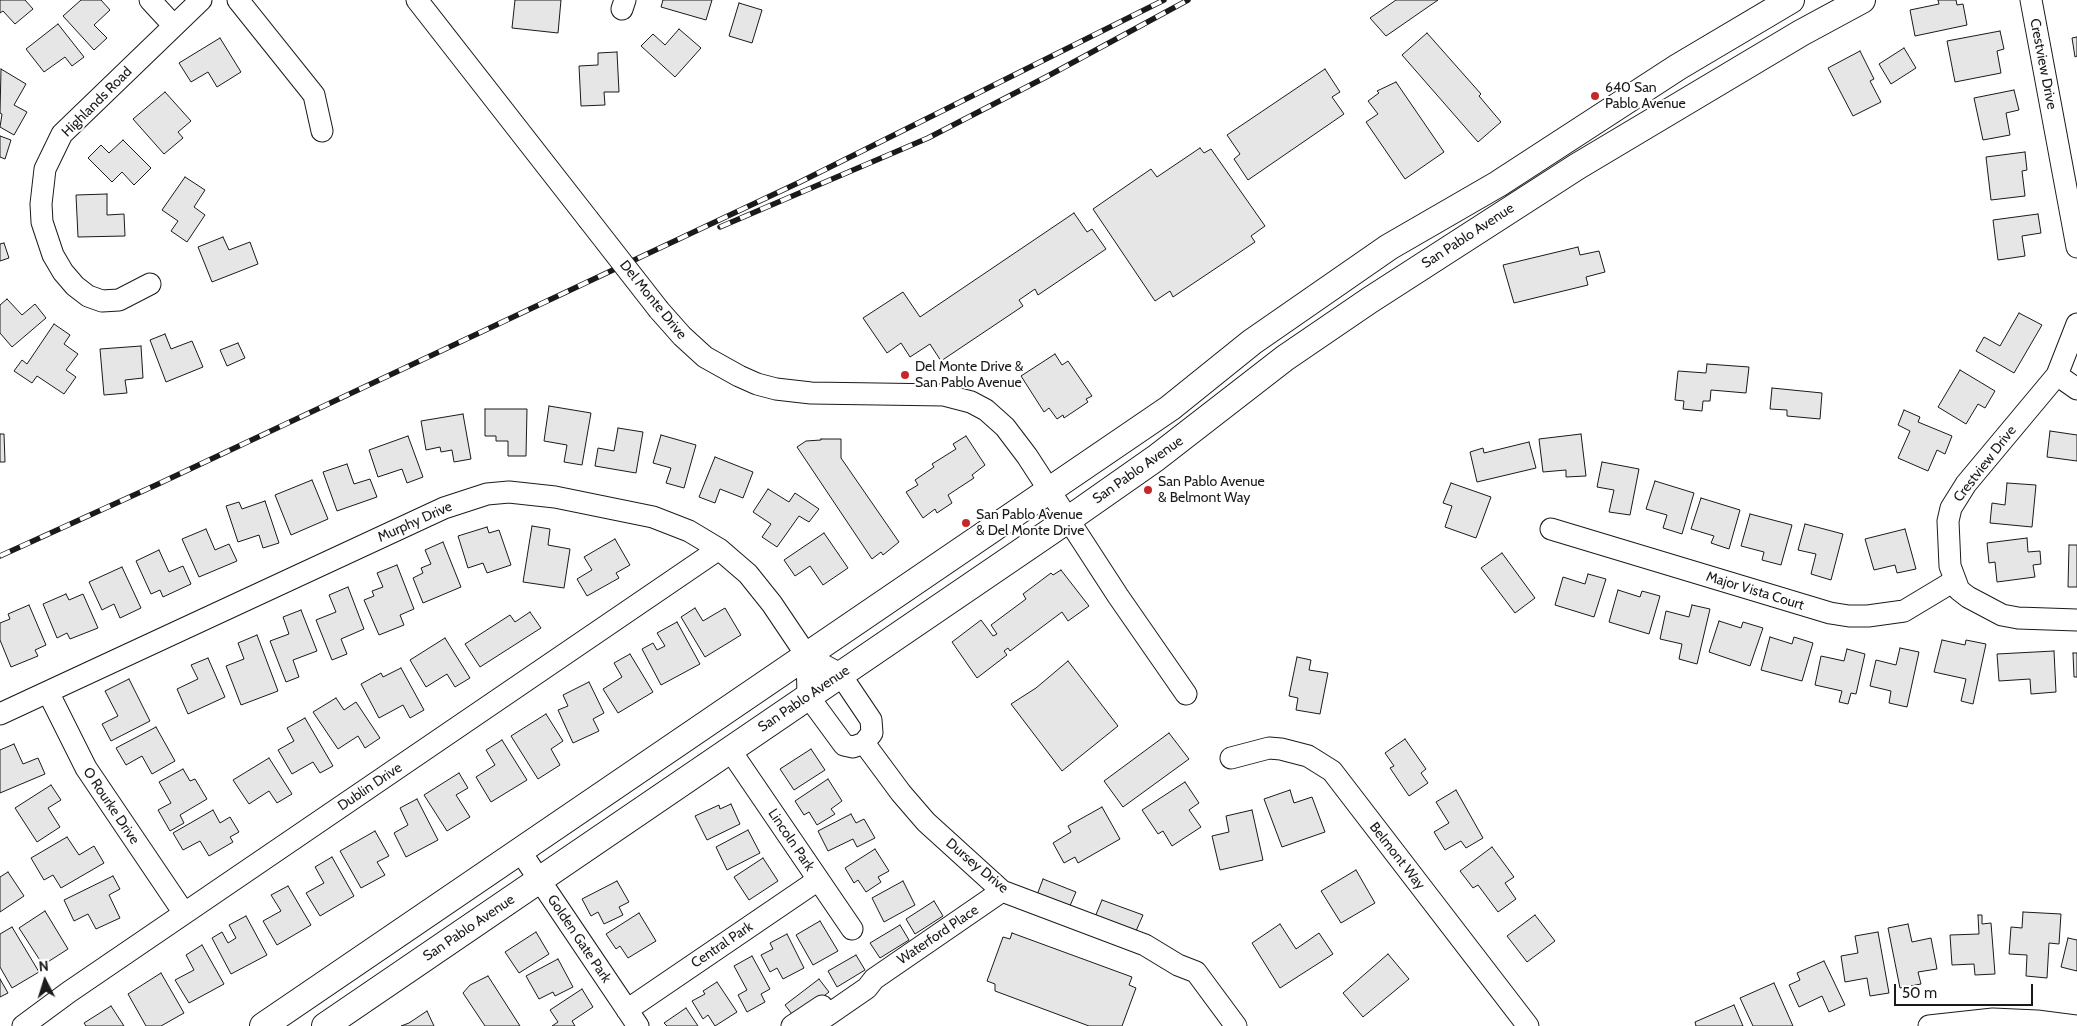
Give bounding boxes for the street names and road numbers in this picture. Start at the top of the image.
street label: Crestview Drive [2026,17,2060,111]
street label: Highlands Road [58,63,136,141]
street label: San Pablo Avenue [1419,200,1517,272]
street label: Del Monte Drive [616,257,690,343]
street label: Crestview Drive [1950,423,2020,505]
street label: San Pablo Avenue [1089,433,1187,507]
street label: Murphy Drive [375,498,455,546]
street label: Major Vista Court [1704,568,1806,614]
street label: San Pablo Avenue [755,662,853,736]
street label: Dublin Drive [335,759,405,815]
street label: O Rourke Drive [79,764,143,848]
street label: Lincoln Park [764,806,818,874]
street label: Belmont Way [1366,819,1428,893]
street label: Dursey Drive [942,835,1012,897]
street label: San Pablo Avenue [420,891,518,965]
street label: Golden Gate Park [543,892,615,986]
street label: Waterford Place [894,902,982,968]
street label: Central Park [688,918,756,972]

